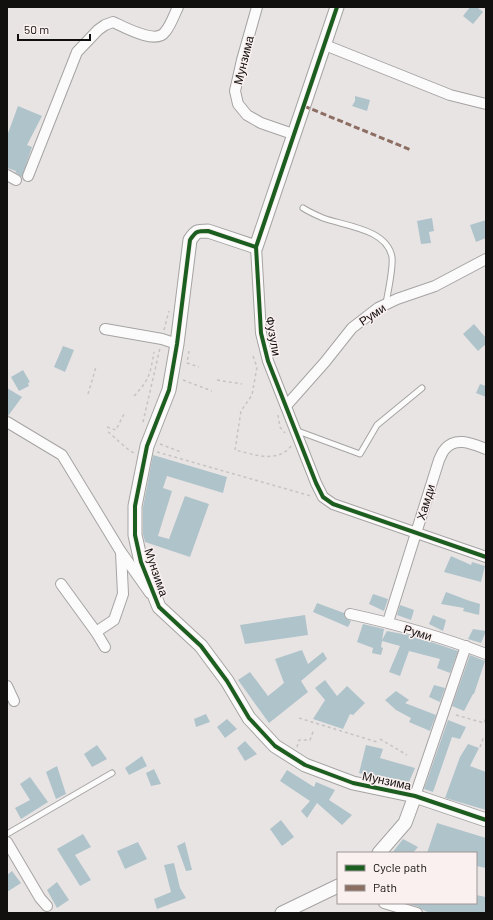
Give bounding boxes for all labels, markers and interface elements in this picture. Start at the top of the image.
scale bar [18,16,90,42]
text: 50 m [24,22,49,36]
street label: Мунзима [230,34,257,86]
street label: Руми [356,300,388,329]
street label: Фузули [263,315,284,357]
street label: Хамди [413,482,438,522]
street label: Мунзима [141,546,172,598]
street label: Руми [402,621,434,644]
street label: Мунзима [361,768,413,793]
legend [337,852,477,904]
text: Cycle path [373,860,427,874]
text: Path [373,880,397,894]

